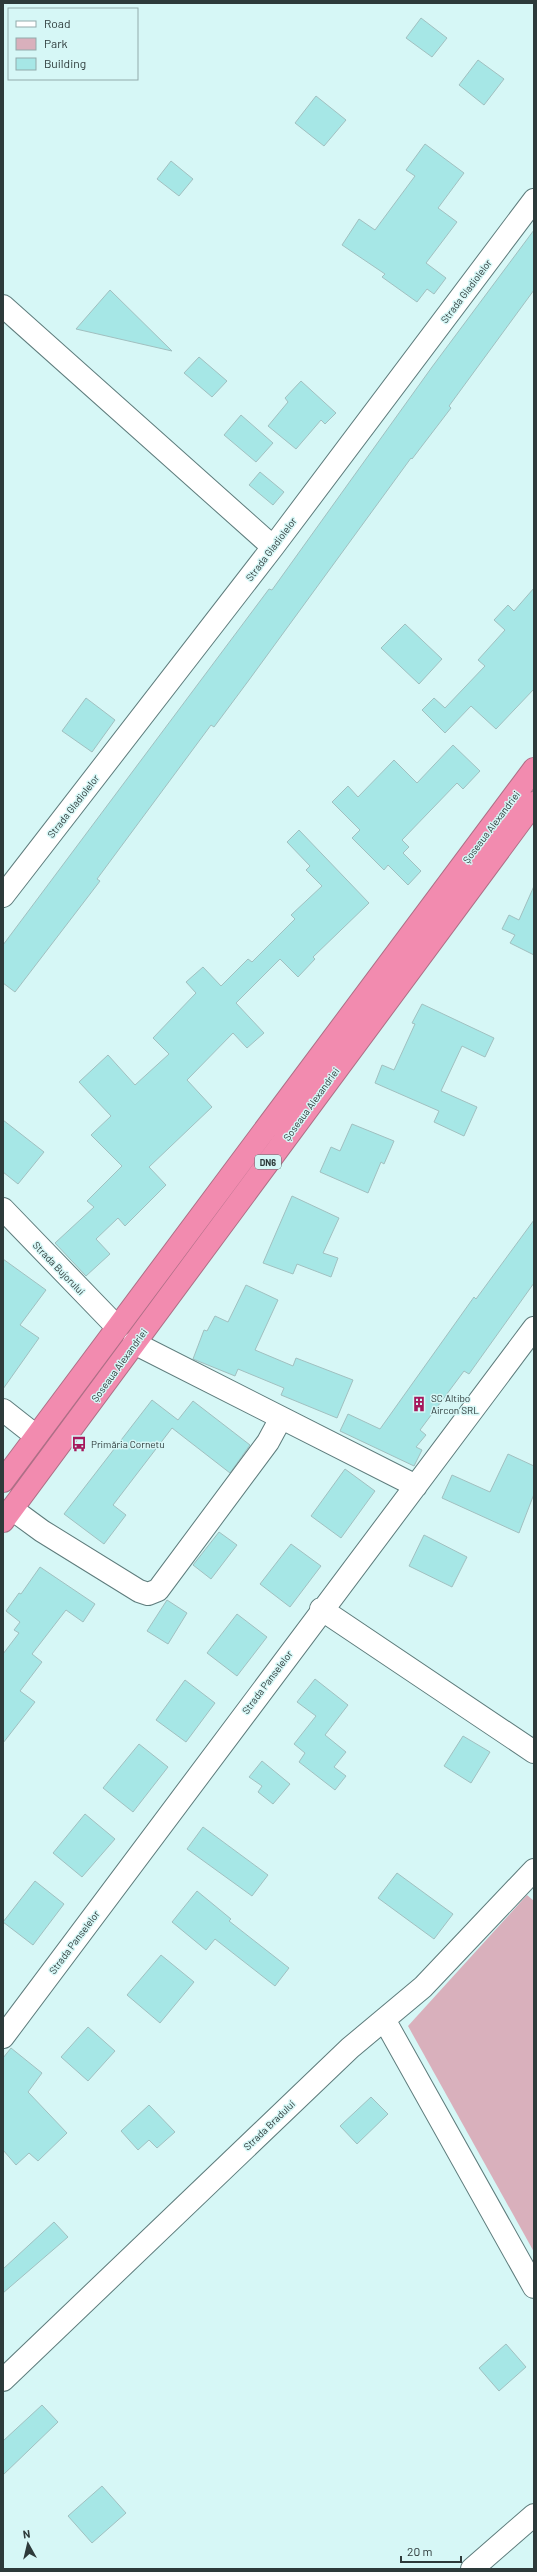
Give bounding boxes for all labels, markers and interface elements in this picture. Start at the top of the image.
legend [8,8,138,80]
text: Road [44,16,71,30]
text: Park [44,36,68,50]
text: Building [44,56,86,70]
street label: Strada Gladiolelor [438,256,494,325]
street label: Strada Gladiolelor [243,514,299,583]
street label: Strada Gladiolelor [45,772,102,840]
street label: Șoseaua Alexandriei [460,789,522,865]
street label: Șoseaua Alexandriei [281,1065,341,1143]
road number: DN6 [255,1155,281,1169]
street label: Strada Bujorului [31,1239,87,1297]
street label: Șoseaua Alexandriei [89,1326,149,1404]
place label: SC Altibo Aircon SRL [431,1392,479,1416]
building icon: SC Altibo Aircon SRL [410,1395,428,1413]
bus stop icon: Primăria Cornetu [70,1435,88,1453]
place label: Primăria Cornetu [91,1438,165,1450]
street label: Strada Panselelor [239,1648,295,1716]
street label: Strada Panselelor [46,1908,102,1976]
street label: Strada Bradului [241,2097,297,2153]
north arrow [8,2524,48,2564]
text: N [22,2527,31,2541]
scale bar [401,2538,461,2564]
text: 20 m [407,2544,433,2558]

